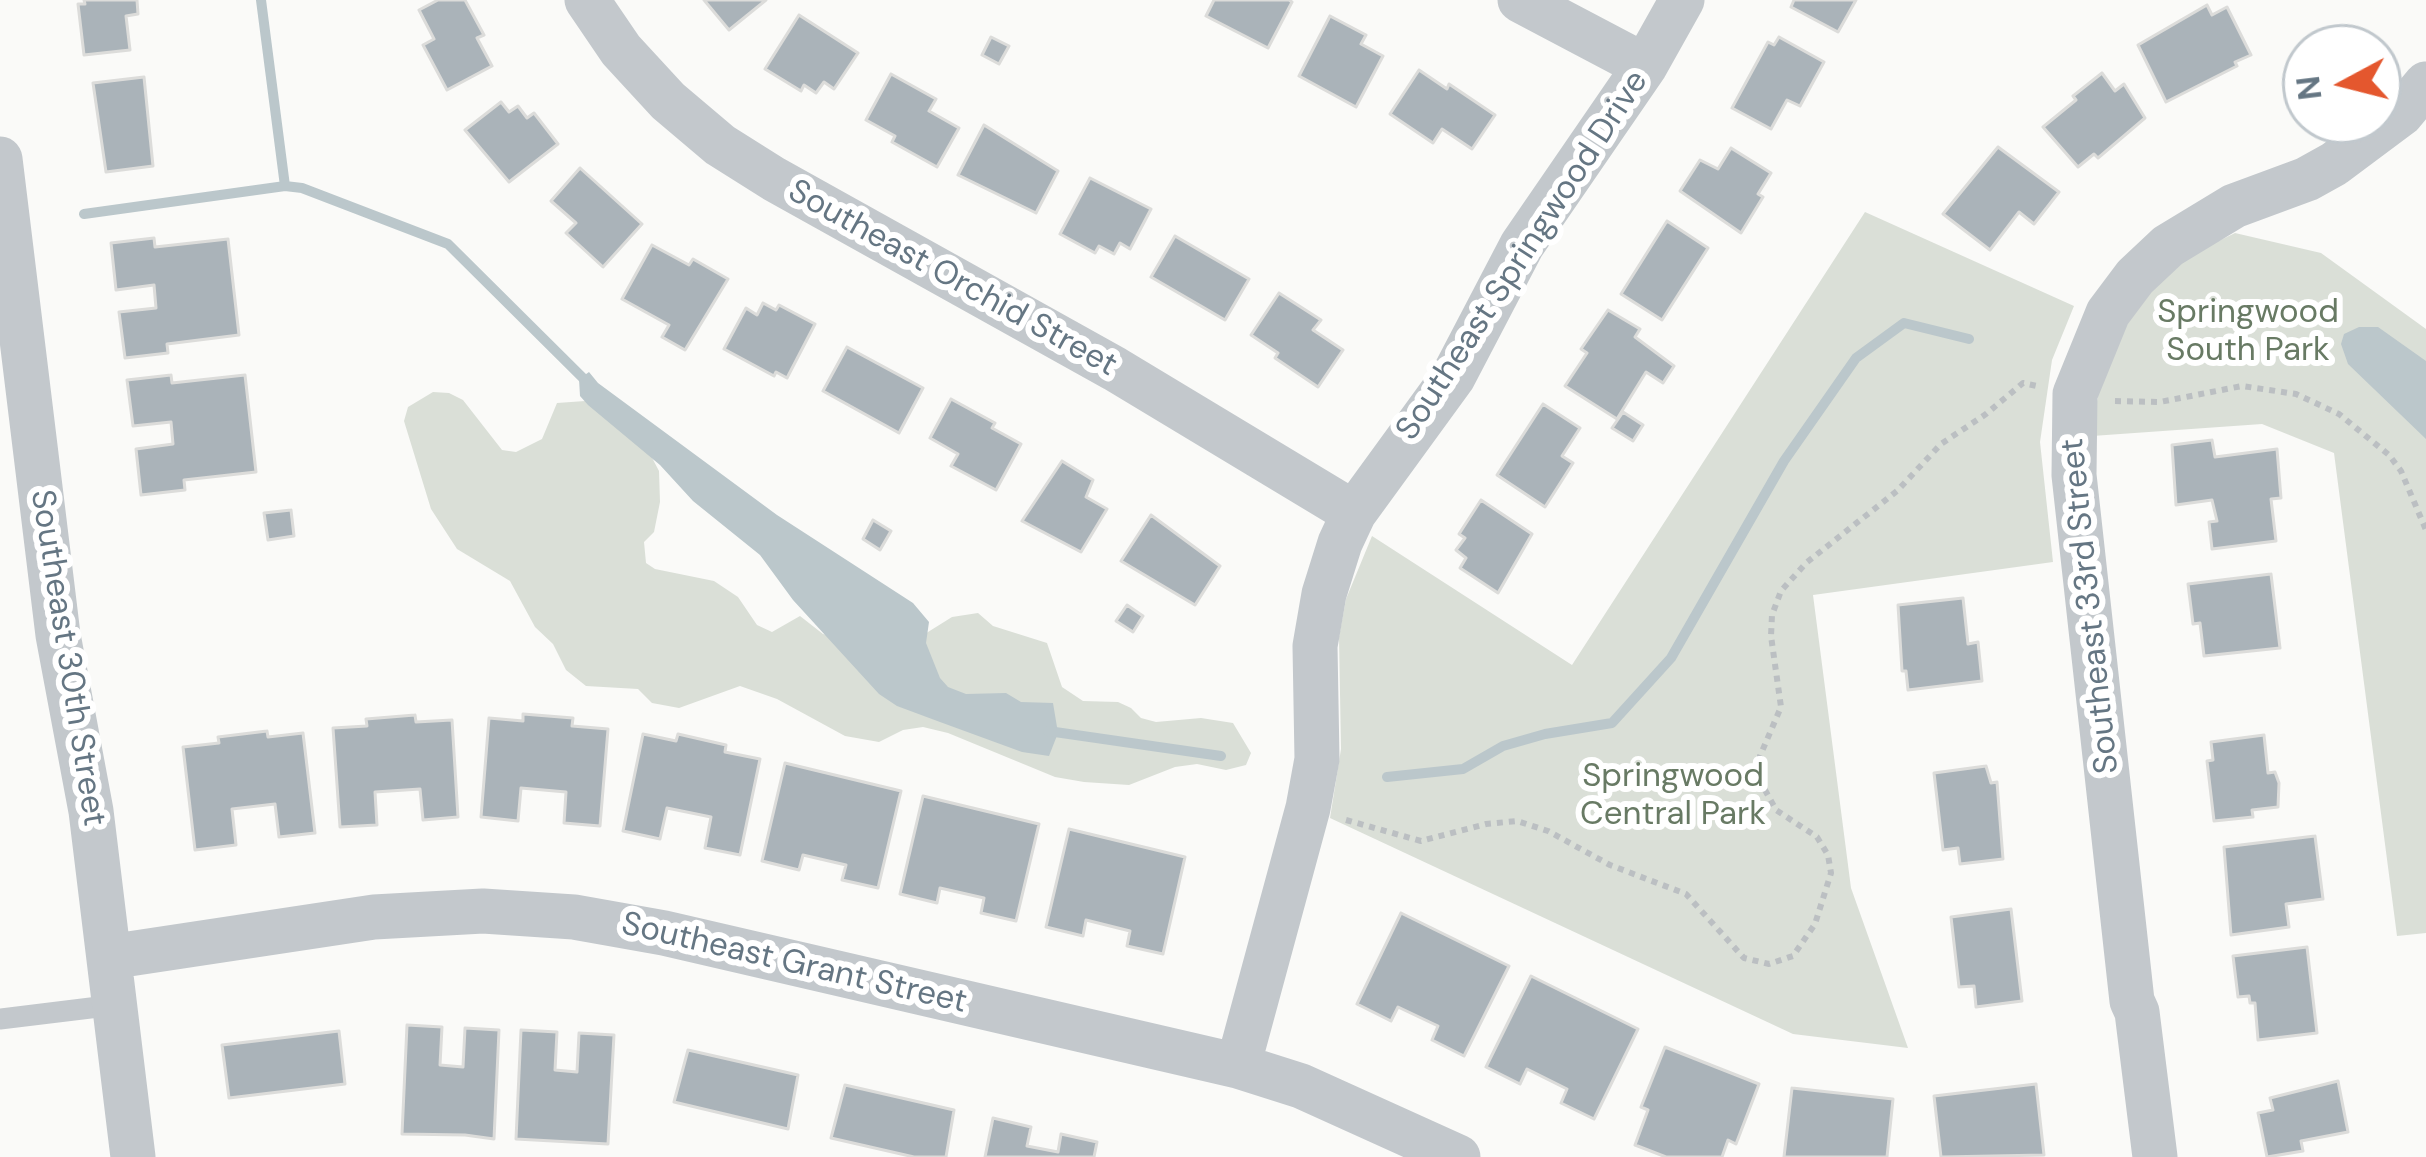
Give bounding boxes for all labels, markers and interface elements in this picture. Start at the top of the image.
north arrow [2282,24,2402,144]
street label: Southeast Springwood Drive [1389,64,1657,448]
text: N [2286,74,2332,103]
street label: Southeast Orchid Street [781,172,1123,386]
park label: Springwood South Park [2157,293,2339,371]
street label: Southeast 33rd Street [2054,436,2128,776]
street label: Southeast 30th Street [21,487,113,829]
park label: Springwood Central Park [1580,757,1766,835]
street label: Southeast Grant Street [618,905,970,1023]

